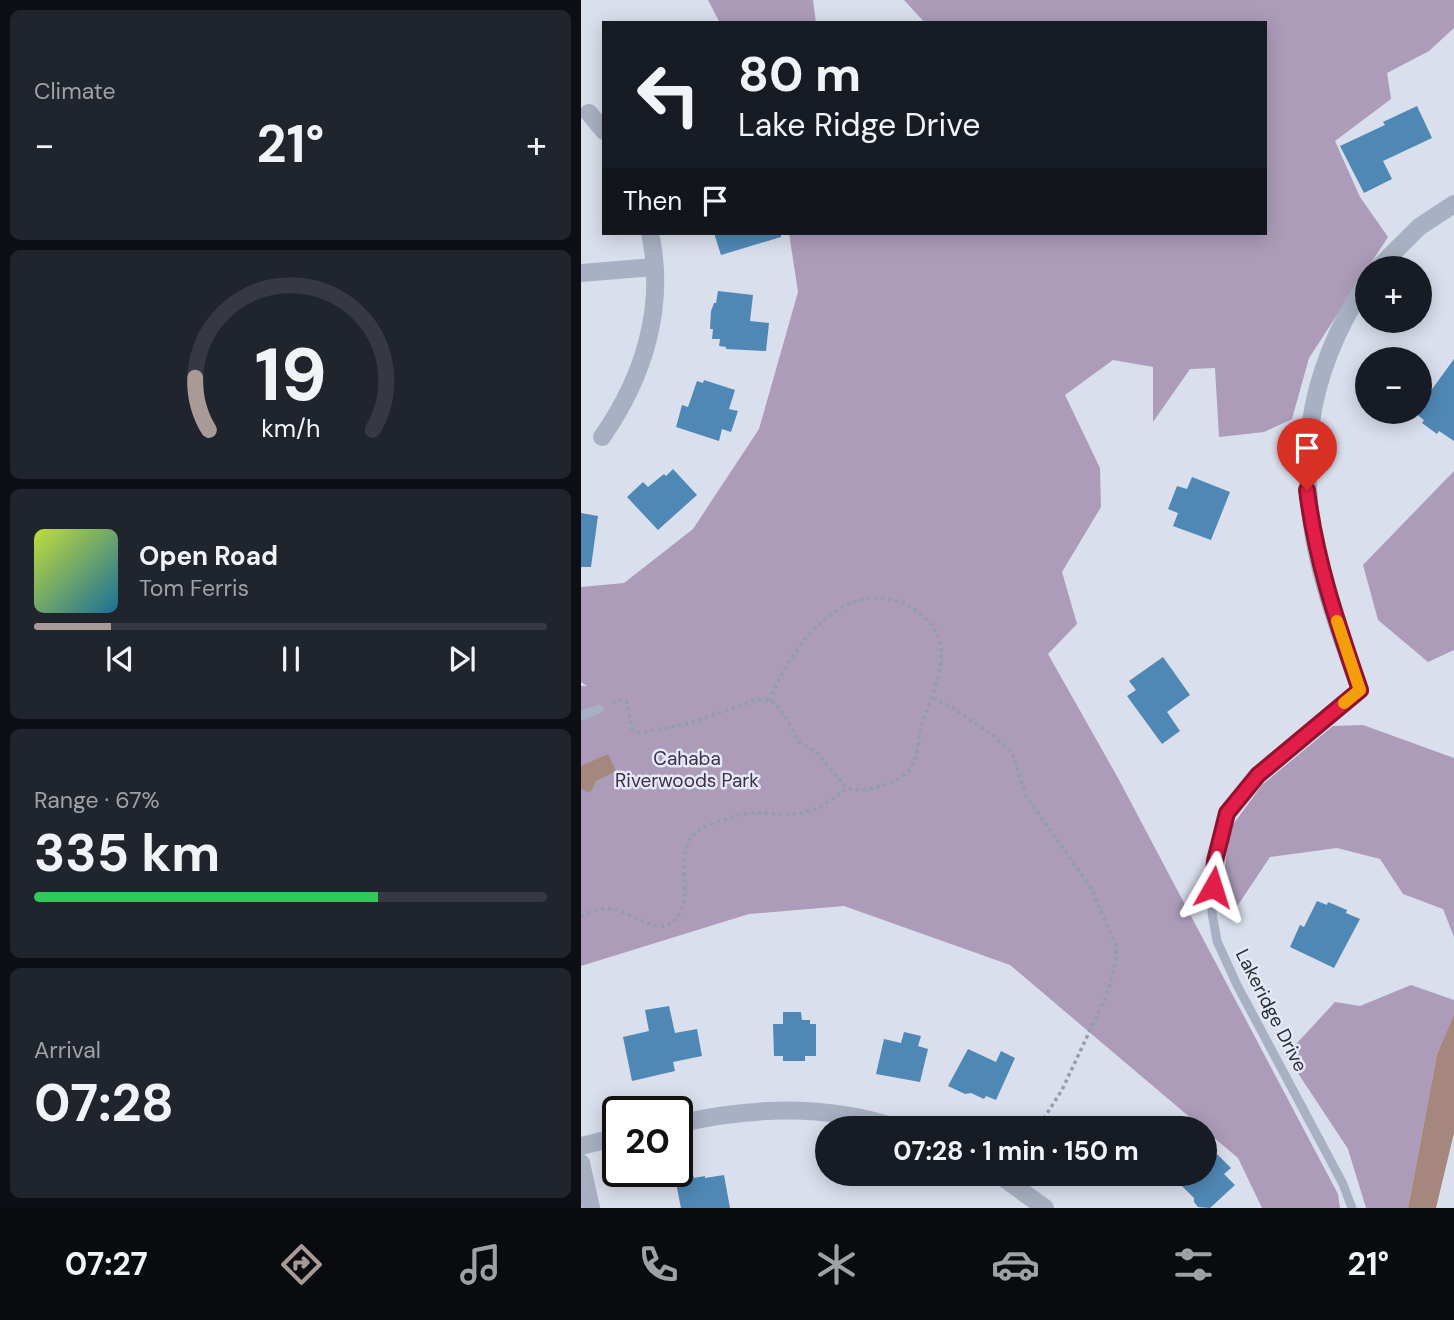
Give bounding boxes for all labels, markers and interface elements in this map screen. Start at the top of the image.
text: 80 m [738,42,861,106]
icon: left [623,49,714,140]
text: Climate [34,76,116,106]
text: Lake Ridge Drive [738,104,980,146]
text: 21° [257,110,324,178]
text: − [34,120,55,170]
text: + [526,120,547,170]
icon: arrive [696,182,734,220]
text: Then [623,184,682,218]
map controls [1355,256,1432,424]
button: + [1355,256,1432,333]
text: 19 [254,329,327,424]
button: − [1355,347,1432,424]
text: km/h [261,412,320,445]
pin [1277,418,1337,490]
icon: arrive [1288,429,1326,467]
text: Open Road [139,539,278,573]
text: Tom Ferris [139,573,249,603]
icon: previous [101,640,139,678]
icon: pause [272,640,310,678]
icon: next [443,640,481,678]
park label: Cahaba Riverwoods Park [615,746,759,793]
text: Range · 67% [34,785,160,815]
text: 335 km [34,819,220,887]
position arrow [1176,850,1250,924]
street label: Lakeridge Drive [1230,945,1313,1076]
text: Arrival [34,1035,101,1065]
text: 07:28 [34,1069,174,1137]
speed limit sign: 20 [602,1096,693,1187]
text: 07:28 · 1 min · 150 m [893,1134,1139,1168]
icon: directions [277,1240,326,1289]
icon: music [456,1240,505,1289]
icon: phone [634,1240,683,1289]
icon: climate [812,1240,861,1289]
icon: car [991,1240,1040,1289]
icon: filters [1169,1240,1218,1289]
text: 07:27 [65,1243,148,1285]
text: 21° [1348,1243,1389,1285]

